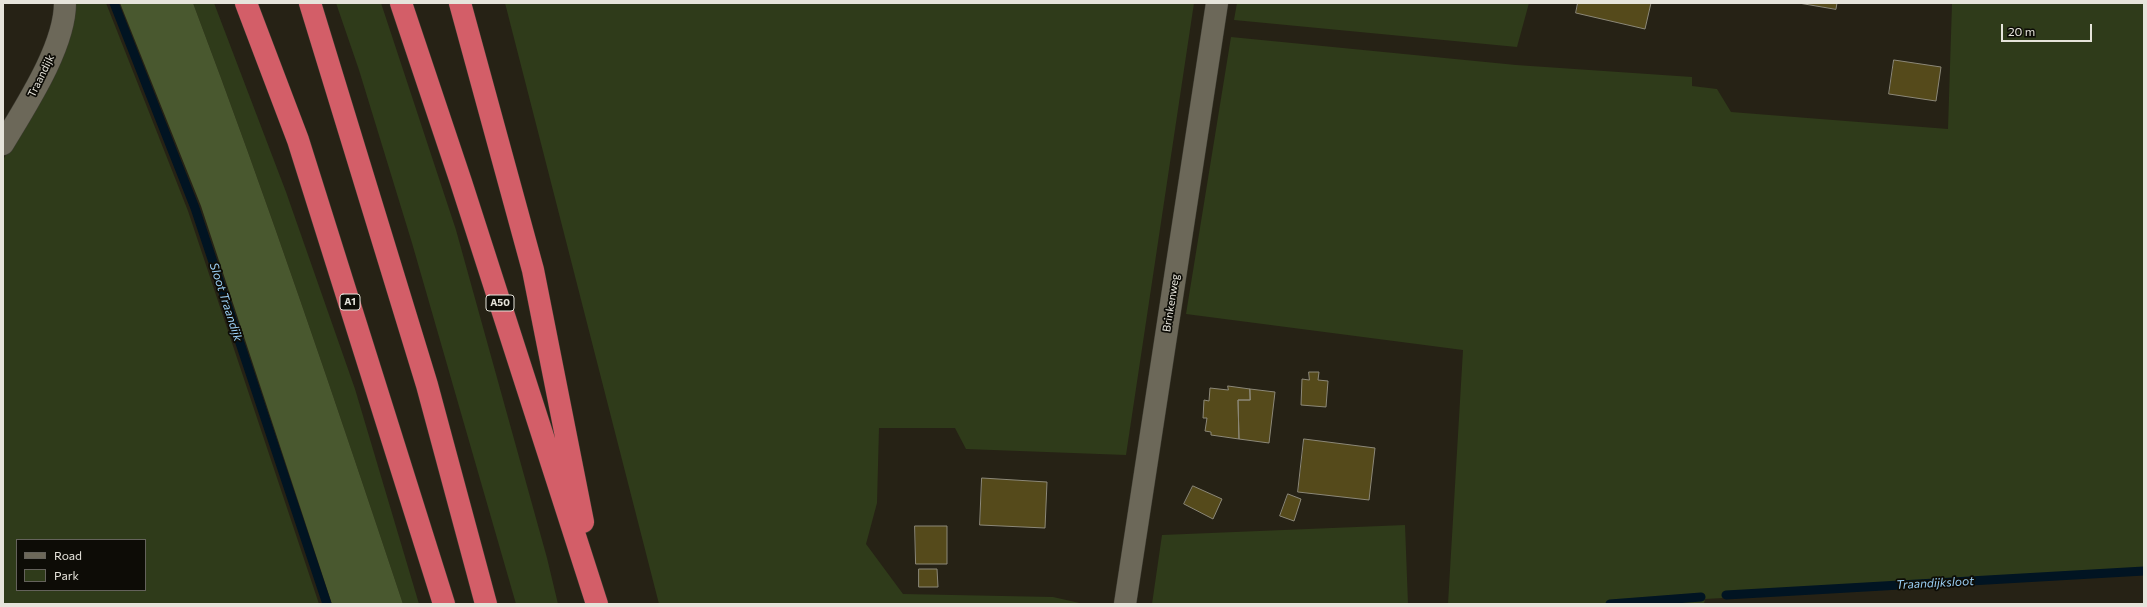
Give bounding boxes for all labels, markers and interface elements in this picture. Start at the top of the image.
scale bar [2003,16,2094,42]
text: 20 m [2008,24,2035,38]
street label: Traandijk [25,52,57,100]
water label: Sloot Traandijk [207,261,245,343]
street label: Brinkenweg [1160,273,1182,333]
road number: A1 [340,294,360,310]
road number: A50 [486,295,514,311]
legend [16,539,146,591]
text: Road [54,548,82,562]
text: Park [54,568,79,582]
water label: Traandijksloot [1896,574,1974,592]

